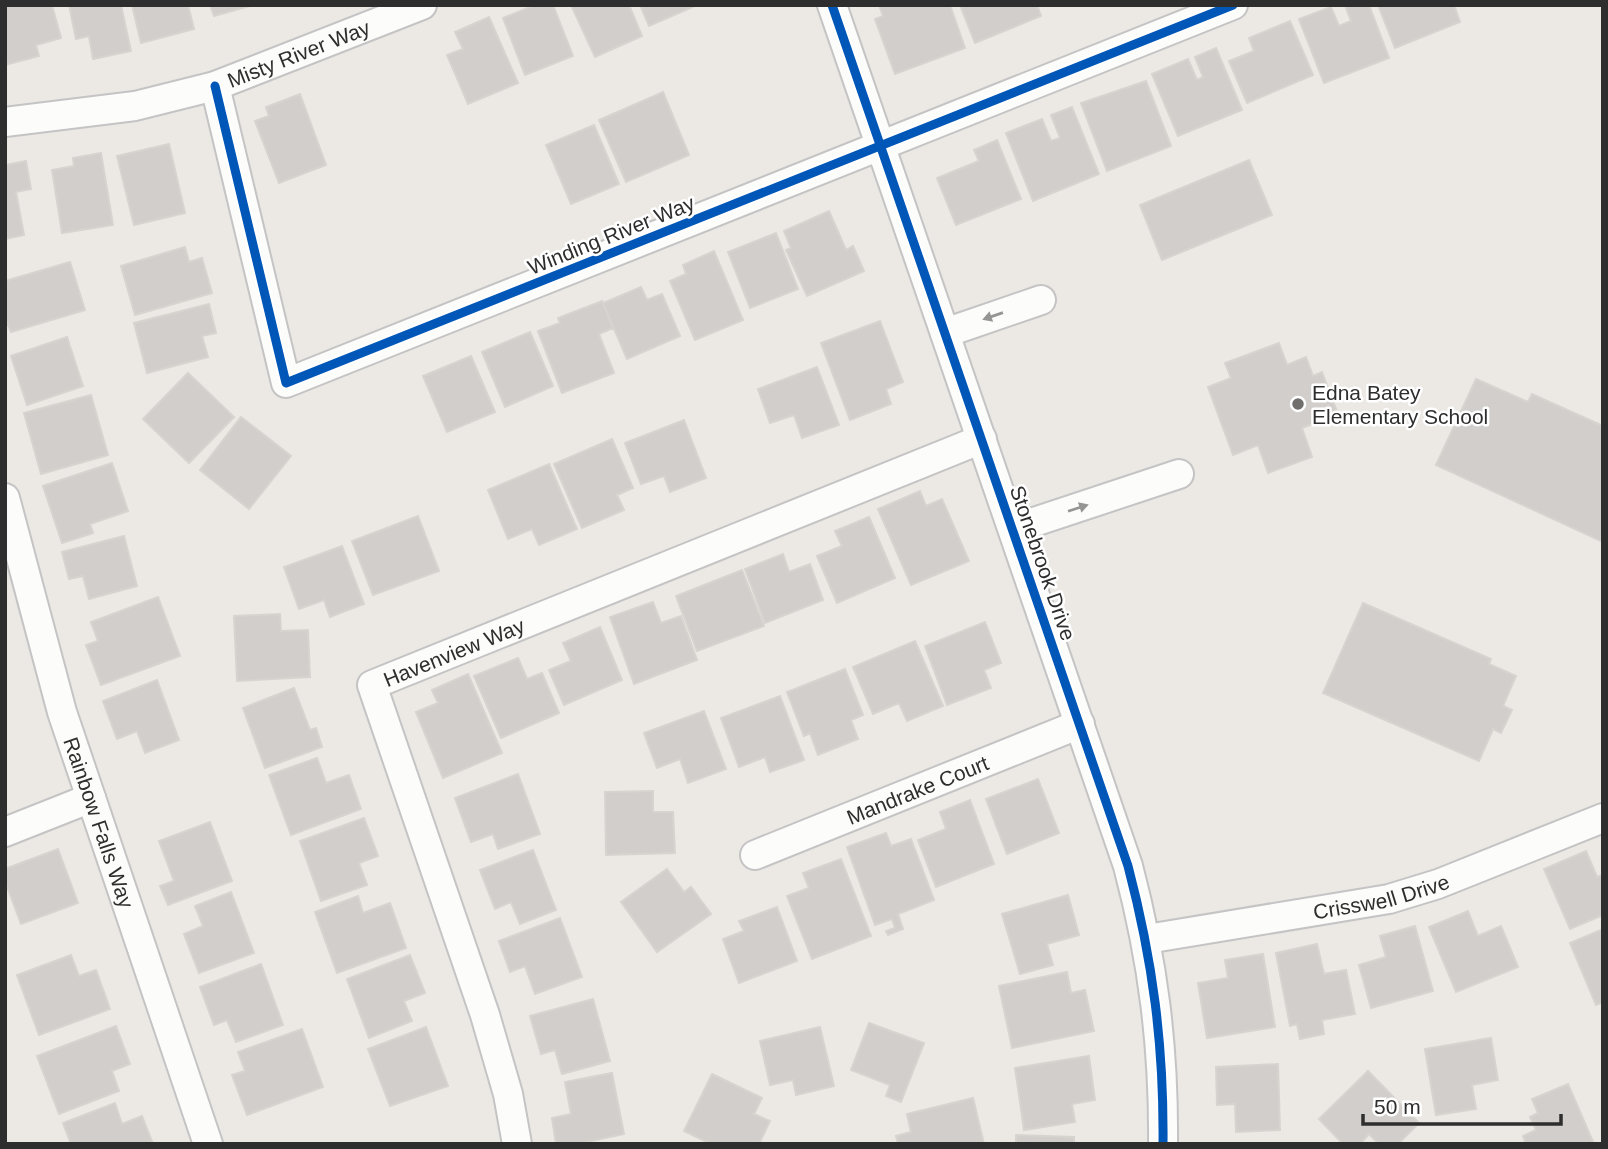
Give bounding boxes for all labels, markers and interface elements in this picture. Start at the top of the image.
street label: Misty River Way [224,15,373,92]
street label: Winding River Way [524,191,698,279]
one-way arrow [983,311,1004,322]
place label: Edna Batey Elementary School [1312,381,1488,428]
marker: Edna Batey Elementary School [1290,396,1306,412]
street label: Stonebrook Drive [1006,483,1080,643]
one-way arrow [1067,502,1088,513]
street label: Havenview Way [380,613,528,691]
street label: Rainbow Falls Way [60,734,139,911]
street label: Mandrake Court [843,751,992,828]
street label: Crisswell Drive [1311,869,1452,923]
scale bar [1363,1082,1561,1126]
text: 50 m [1374,1095,1421,1118]

